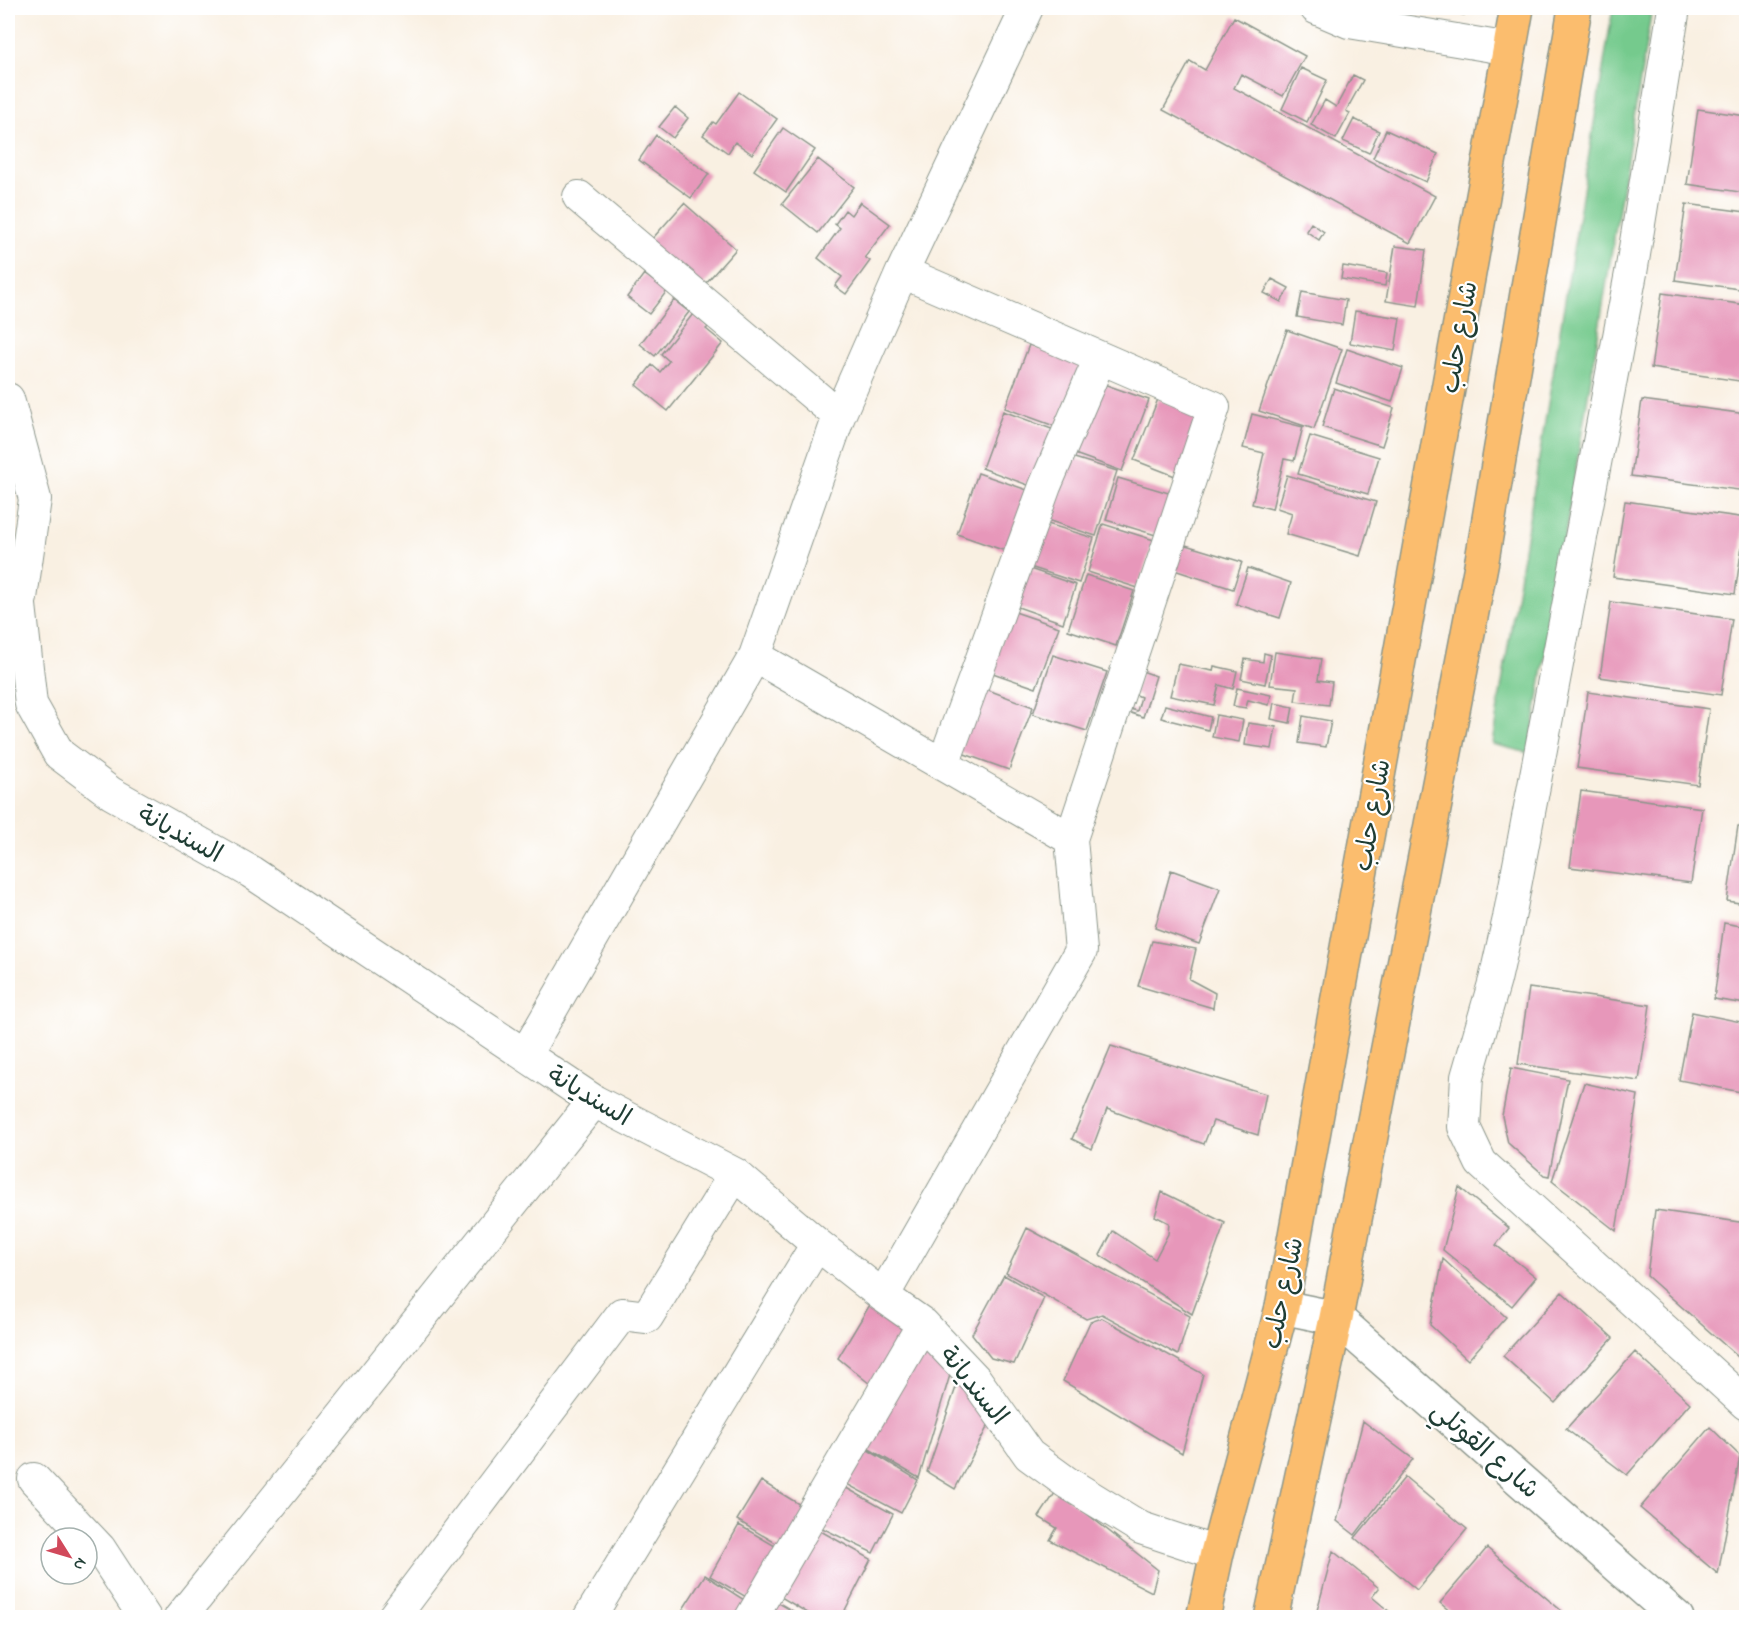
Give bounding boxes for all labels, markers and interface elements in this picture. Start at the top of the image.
street label: شارع حلب [1432,278,1490,397]
street label: شارع حلب [1345,756,1403,875]
street label: السنديانة [130,797,229,875]
street label: السنديانة [539,1058,638,1138]
street label: شارع حلب [1255,1234,1315,1353]
street label: السنديانة [929,1339,1016,1435]
street label: شارع القوتلي [1421,1393,1547,1510]
north arrow [39,1526,99,1586]
text: N [66,1552,92,1576]

